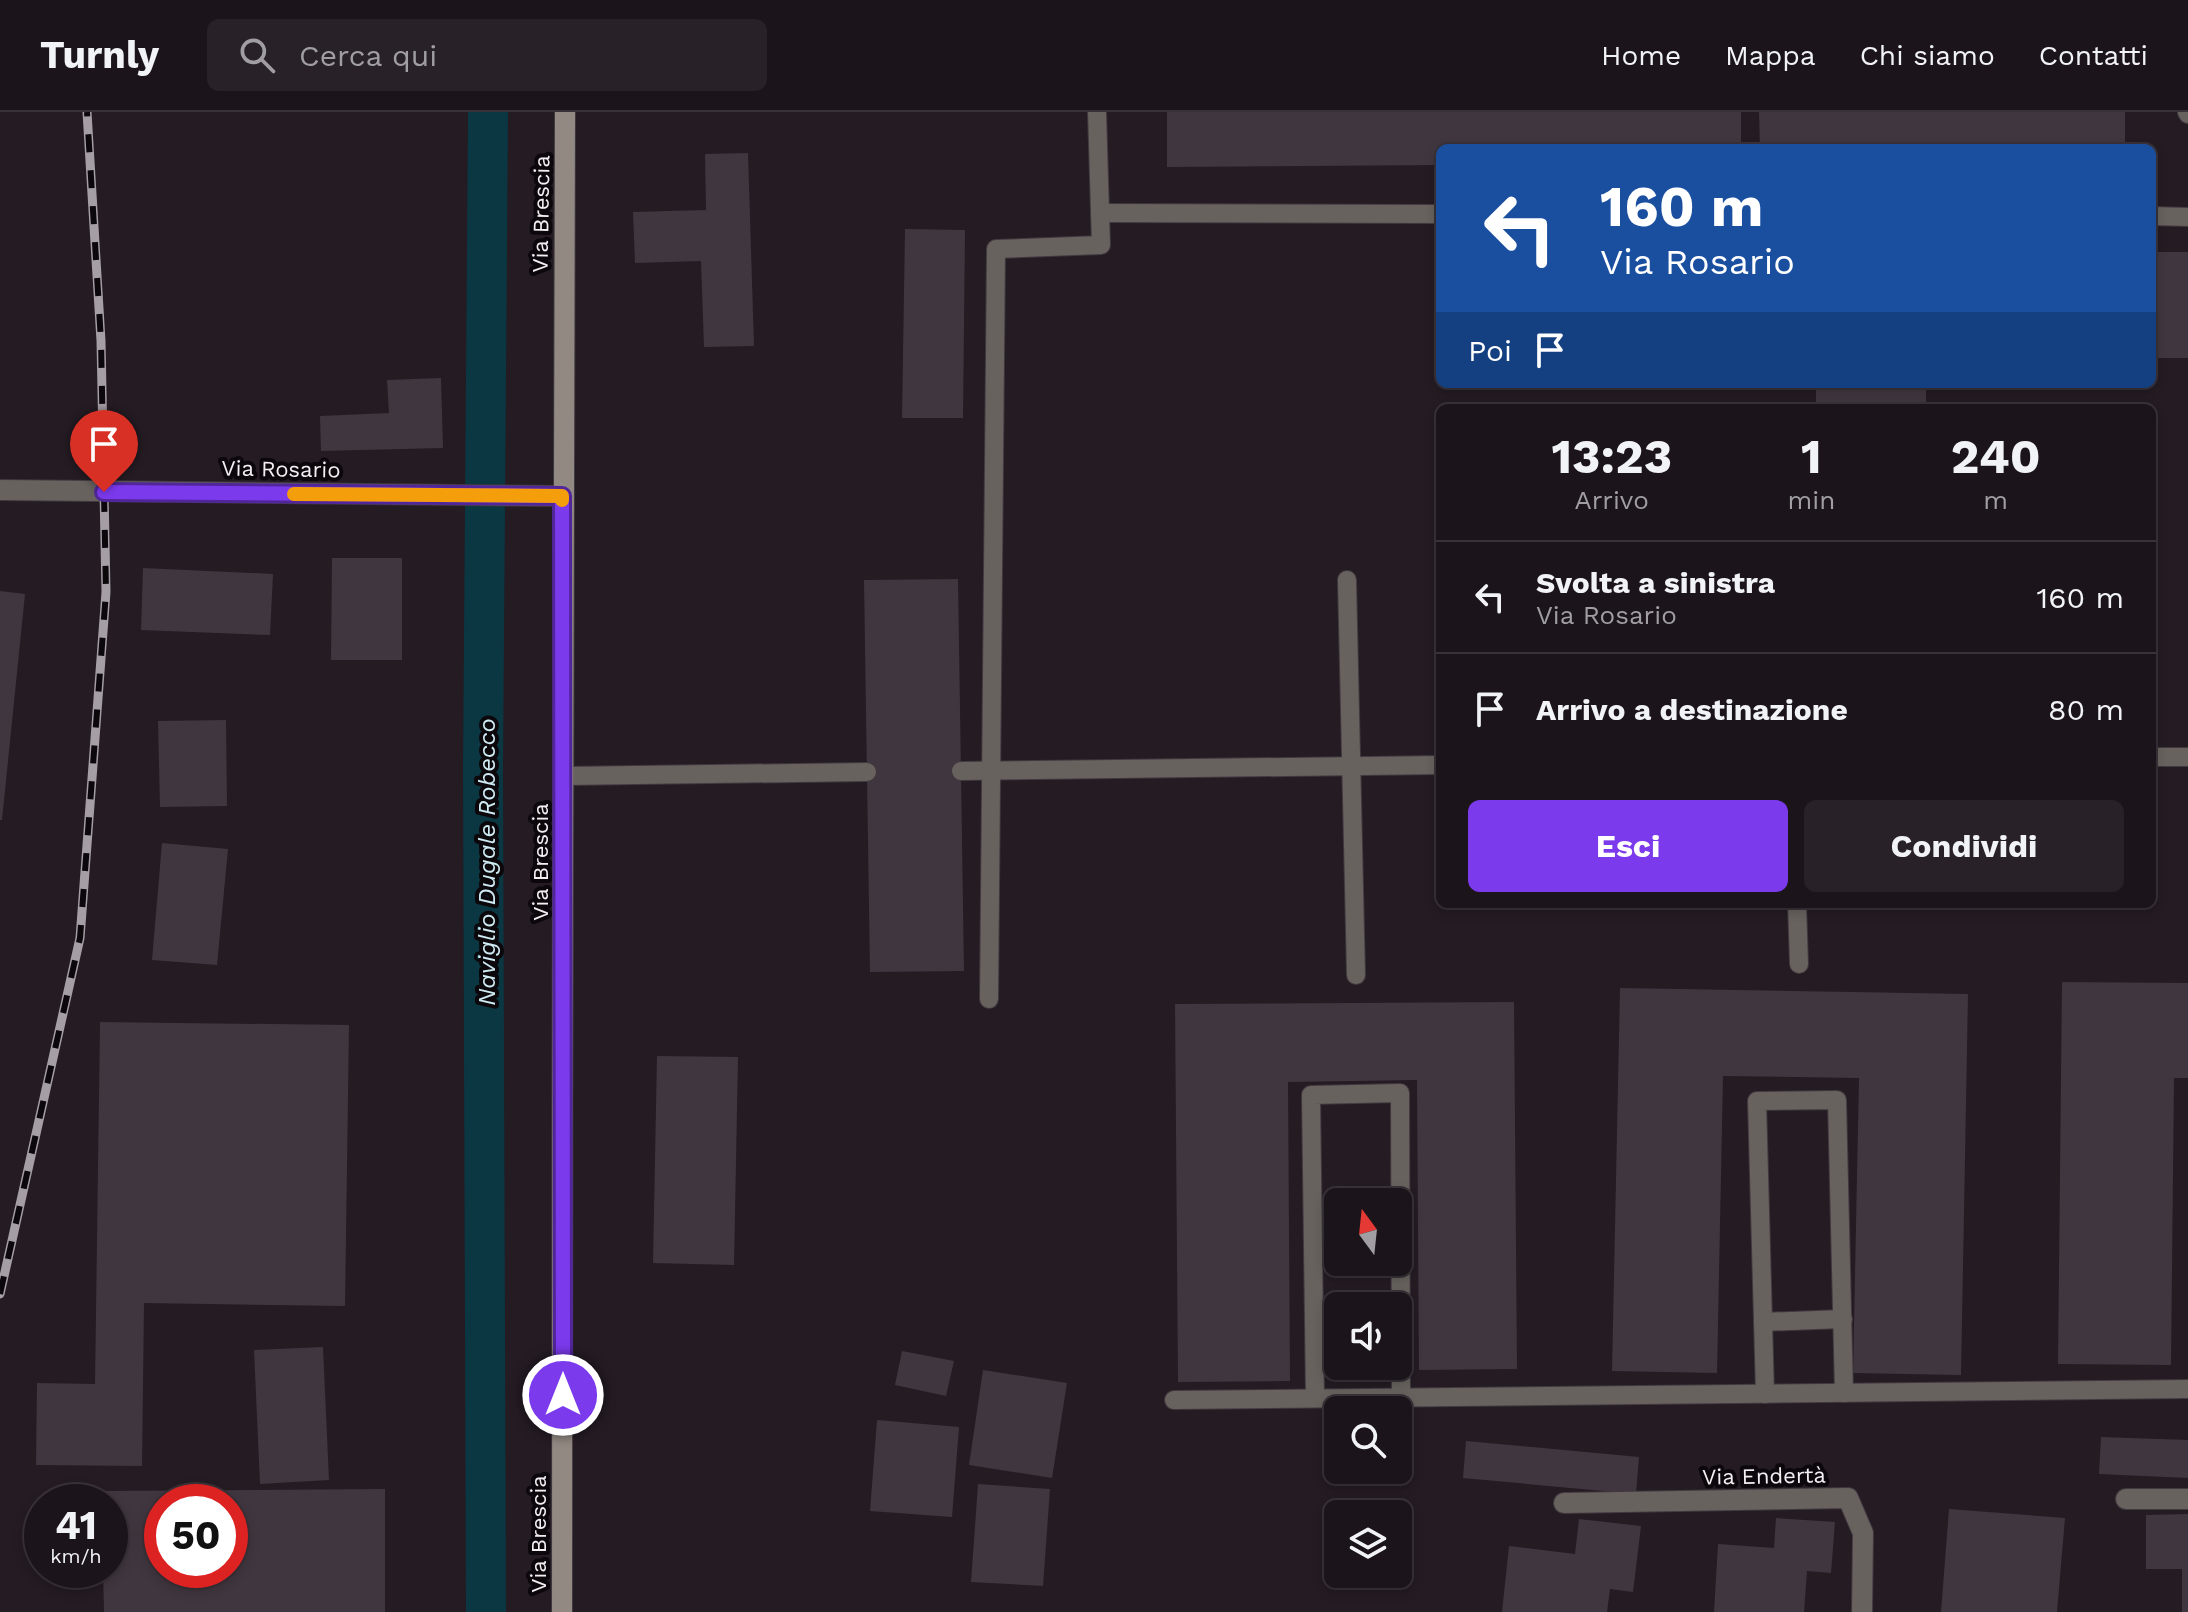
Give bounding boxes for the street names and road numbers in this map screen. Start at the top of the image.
street label: Via Brescia [527,155,555,273]
street label: Via Rosario [221,455,341,483]
street label: Via Brescia [528,803,553,921]
street label: Via Endertà [1702,1462,1826,1490]
street label: Via Brescia [526,1475,551,1593]

